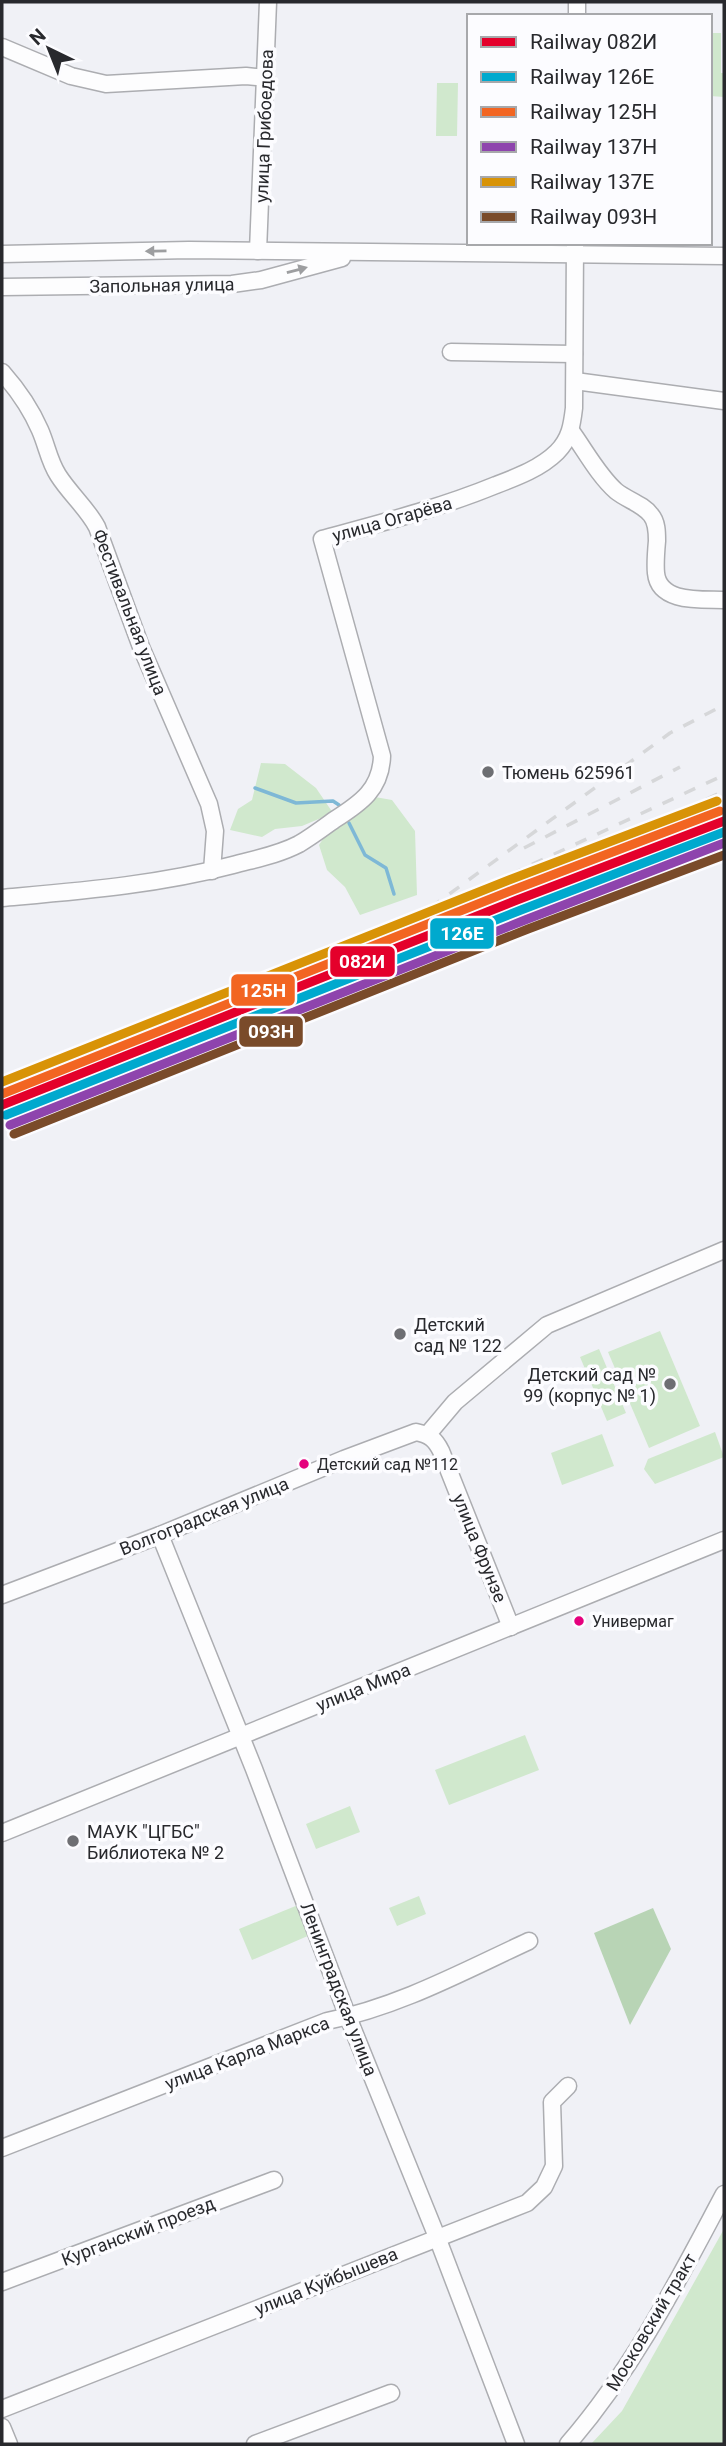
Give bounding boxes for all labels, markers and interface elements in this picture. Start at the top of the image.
north arrow [14,14,84,84]
legend [467,14,712,245]
text: N [25,24,50,50]
text: Railway 082И [530,30,657,54]
street label: улица Грибоедова [251,49,277,203]
text: Railway 126Е [530,65,654,89]
text: Railway 125Н [530,100,657,124]
text: Railway 137Н [530,135,657,159]
text: Railway 137Е [530,170,654,194]
text: Railway 093Н [530,205,657,229]
one-way arrow [145,245,167,257]
one-way arrow [286,264,308,275]
street label: Запольная улица [89,273,235,297]
street label: улица Огарёва [330,492,454,546]
street label: Фестивальная улица [89,526,171,698]
place label: Тюмень 625961 [502,762,635,783]
marker: Тюмень 625961 [480,764,496,780]
line badge: 126Е [429,917,495,950]
text: 126Е [440,922,484,945]
line badge: 082И [329,945,396,978]
text: 082И [339,950,385,973]
line badge: 125Н [230,973,296,1007]
text: 125Н [240,979,286,1002]
line badge: 093Н [238,1015,304,1048]
text: 093Н [248,1020,294,1043]
place label: Детский сад № 122 [414,1314,502,1356]
marker: Детский сад № 122 [392,1326,408,1342]
place label: Детский сад № 99 (корпус № 1) [523,1364,656,1407]
marker: Детский сад № 99 (корпус № 1) [662,1376,678,1392]
place label: Детский сад №112 [317,1455,458,1474]
marker: Детский сад №112 [297,1457,311,1471]
street label: Волгоградская улица [116,1472,292,1560]
street label: улица Фрунзе [449,1491,511,1605]
place label: Универмаг [592,1612,674,1631]
marker: Универмаг [572,1614,586,1628]
street label: улица Мира [313,1659,413,1715]
place label: МАУК "ЦГБС" Библиотека № 2 [87,1821,224,1863]
marker: МАУК "ЦГБС" Библиотека № 2 [65,1833,81,1849]
street label: Ленинградская улица [296,1899,382,2079]
street label: улица Карла Маркса [162,2012,332,2094]
street label: Курганский проезд [58,2192,218,2270]
street label: улица Куйбышева [252,2243,400,2319]
street label: Московский тракт [602,2249,701,2395]

